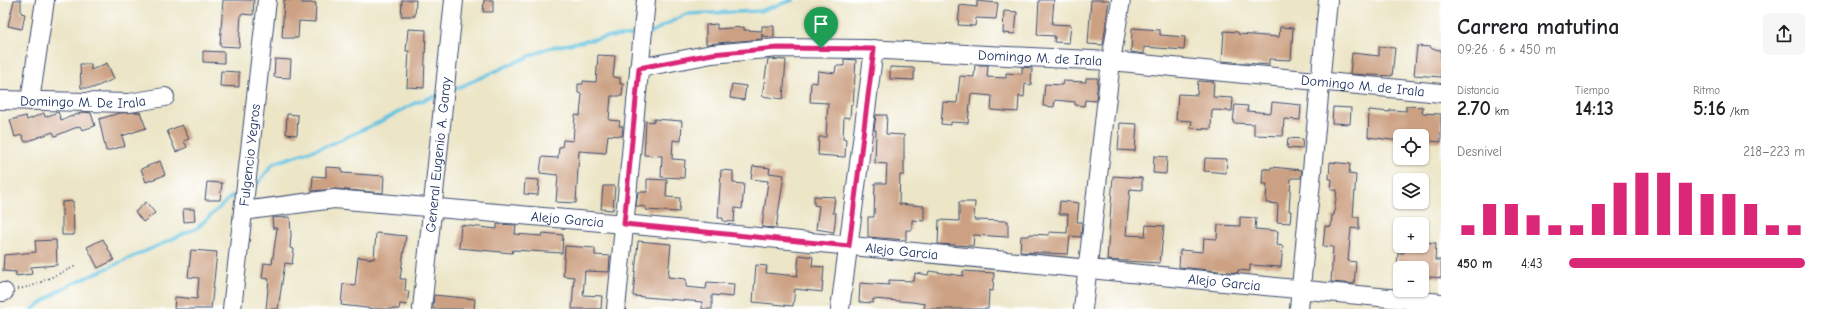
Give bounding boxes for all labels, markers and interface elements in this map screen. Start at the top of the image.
pin [804,7.0,838,48]
icon: arrive [810,13,832,35]
button: share [1763,13,1805,55]
text: Carrera matutina [1457,14,1619,40]
text: 09:26 · 6 × 450 m [1457,42,1556,57]
street label: Domingo M. de Irala [978,47,1103,70]
street label: Domingo M. de Irala [1300,71,1426,100]
street label: General Eugenio A. Garay [422,76,455,233]
text: Distancia [1457,84,1499,97]
text: Tiempo [1575,84,1610,97]
text: Ritmo [1693,84,1720,97]
street label: Domingo M. De Irala [20,92,147,112]
text: 2.70 [1457,97,1491,120]
text: 14:13 [1575,97,1614,120]
text: 5:16 [1693,97,1726,120]
street label: Fulgencio Yegros [236,103,264,207]
text: km [1491,105,1509,118]
text: /km [1726,105,1749,118]
map controls [1393,129,1429,297]
button: locate [1393,129,1429,165]
text: Desnivel [1457,144,1502,159]
text: 218–223 m [1743,144,1805,159]
button: layers [1393,173,1429,209]
street label: Alejo Garcia [530,208,605,231]
button: + [1393,217,1429,253]
street label: Alejo Garcia [865,239,939,263]
text: 450 m [1457,256,1492,271]
text: 4:43 [1521,256,1543,271]
button: − [1393,261,1429,297]
street label: Alejo Garcia [1187,271,1262,295]

